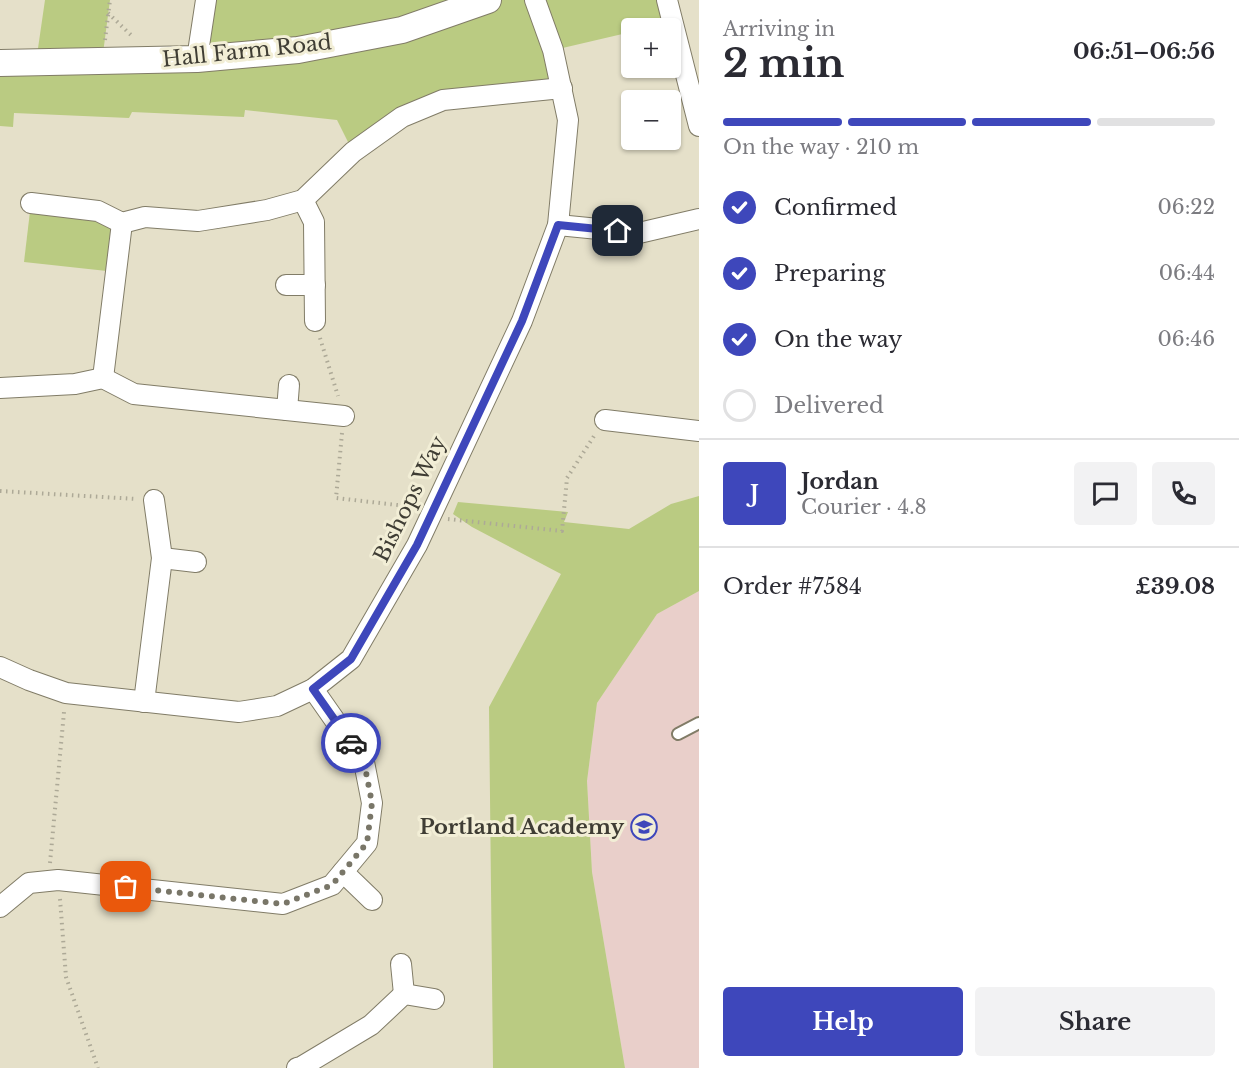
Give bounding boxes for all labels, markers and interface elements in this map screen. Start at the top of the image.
text: Arriving in [723,17,835,41]
map controls [621,18,681,150]
button: + [621,18,681,78]
street label: Hall Farm Road [161,29,333,73]
text: 06:51–06:56 [1073,38,1215,65]
text: 2 min [723,39,844,88]
button: − [621,90,681,150]
text: On the way · 210 m [723,135,919,159]
icon: check [723,191,756,224]
text: Confirmed [774,194,897,221]
text: 06:22 [1158,195,1215,219]
pin [592,205,643,256]
icon: home [601,214,634,247]
icon: check [723,257,756,290]
text: Preparing [774,260,885,287]
text: 06:44 [1159,261,1215,285]
icon: check [723,323,756,356]
text: On the way [774,326,902,353]
text: 06:46 [1158,327,1215,351]
text: Delivered [774,392,884,419]
street label: Bishops Way [368,431,452,566]
button: chat [1074,462,1137,525]
button: phone [1152,462,1215,525]
text: Jordan [801,468,879,495]
text: J [750,480,759,507]
text: Courier · 4.8 [801,495,927,519]
text: Order #7584 [723,573,862,600]
text: £39.08 [1135,573,1215,600]
courier [321,713,381,773]
icon: car [335,727,368,760]
school or university icon: Portland Academy [629,812,659,842]
place label: Portland Academy [419,814,624,840]
pin [100,861,151,912]
icon: bag [109,870,142,903]
button: Help [723,987,963,1056]
button: Share [975,987,1215,1056]

